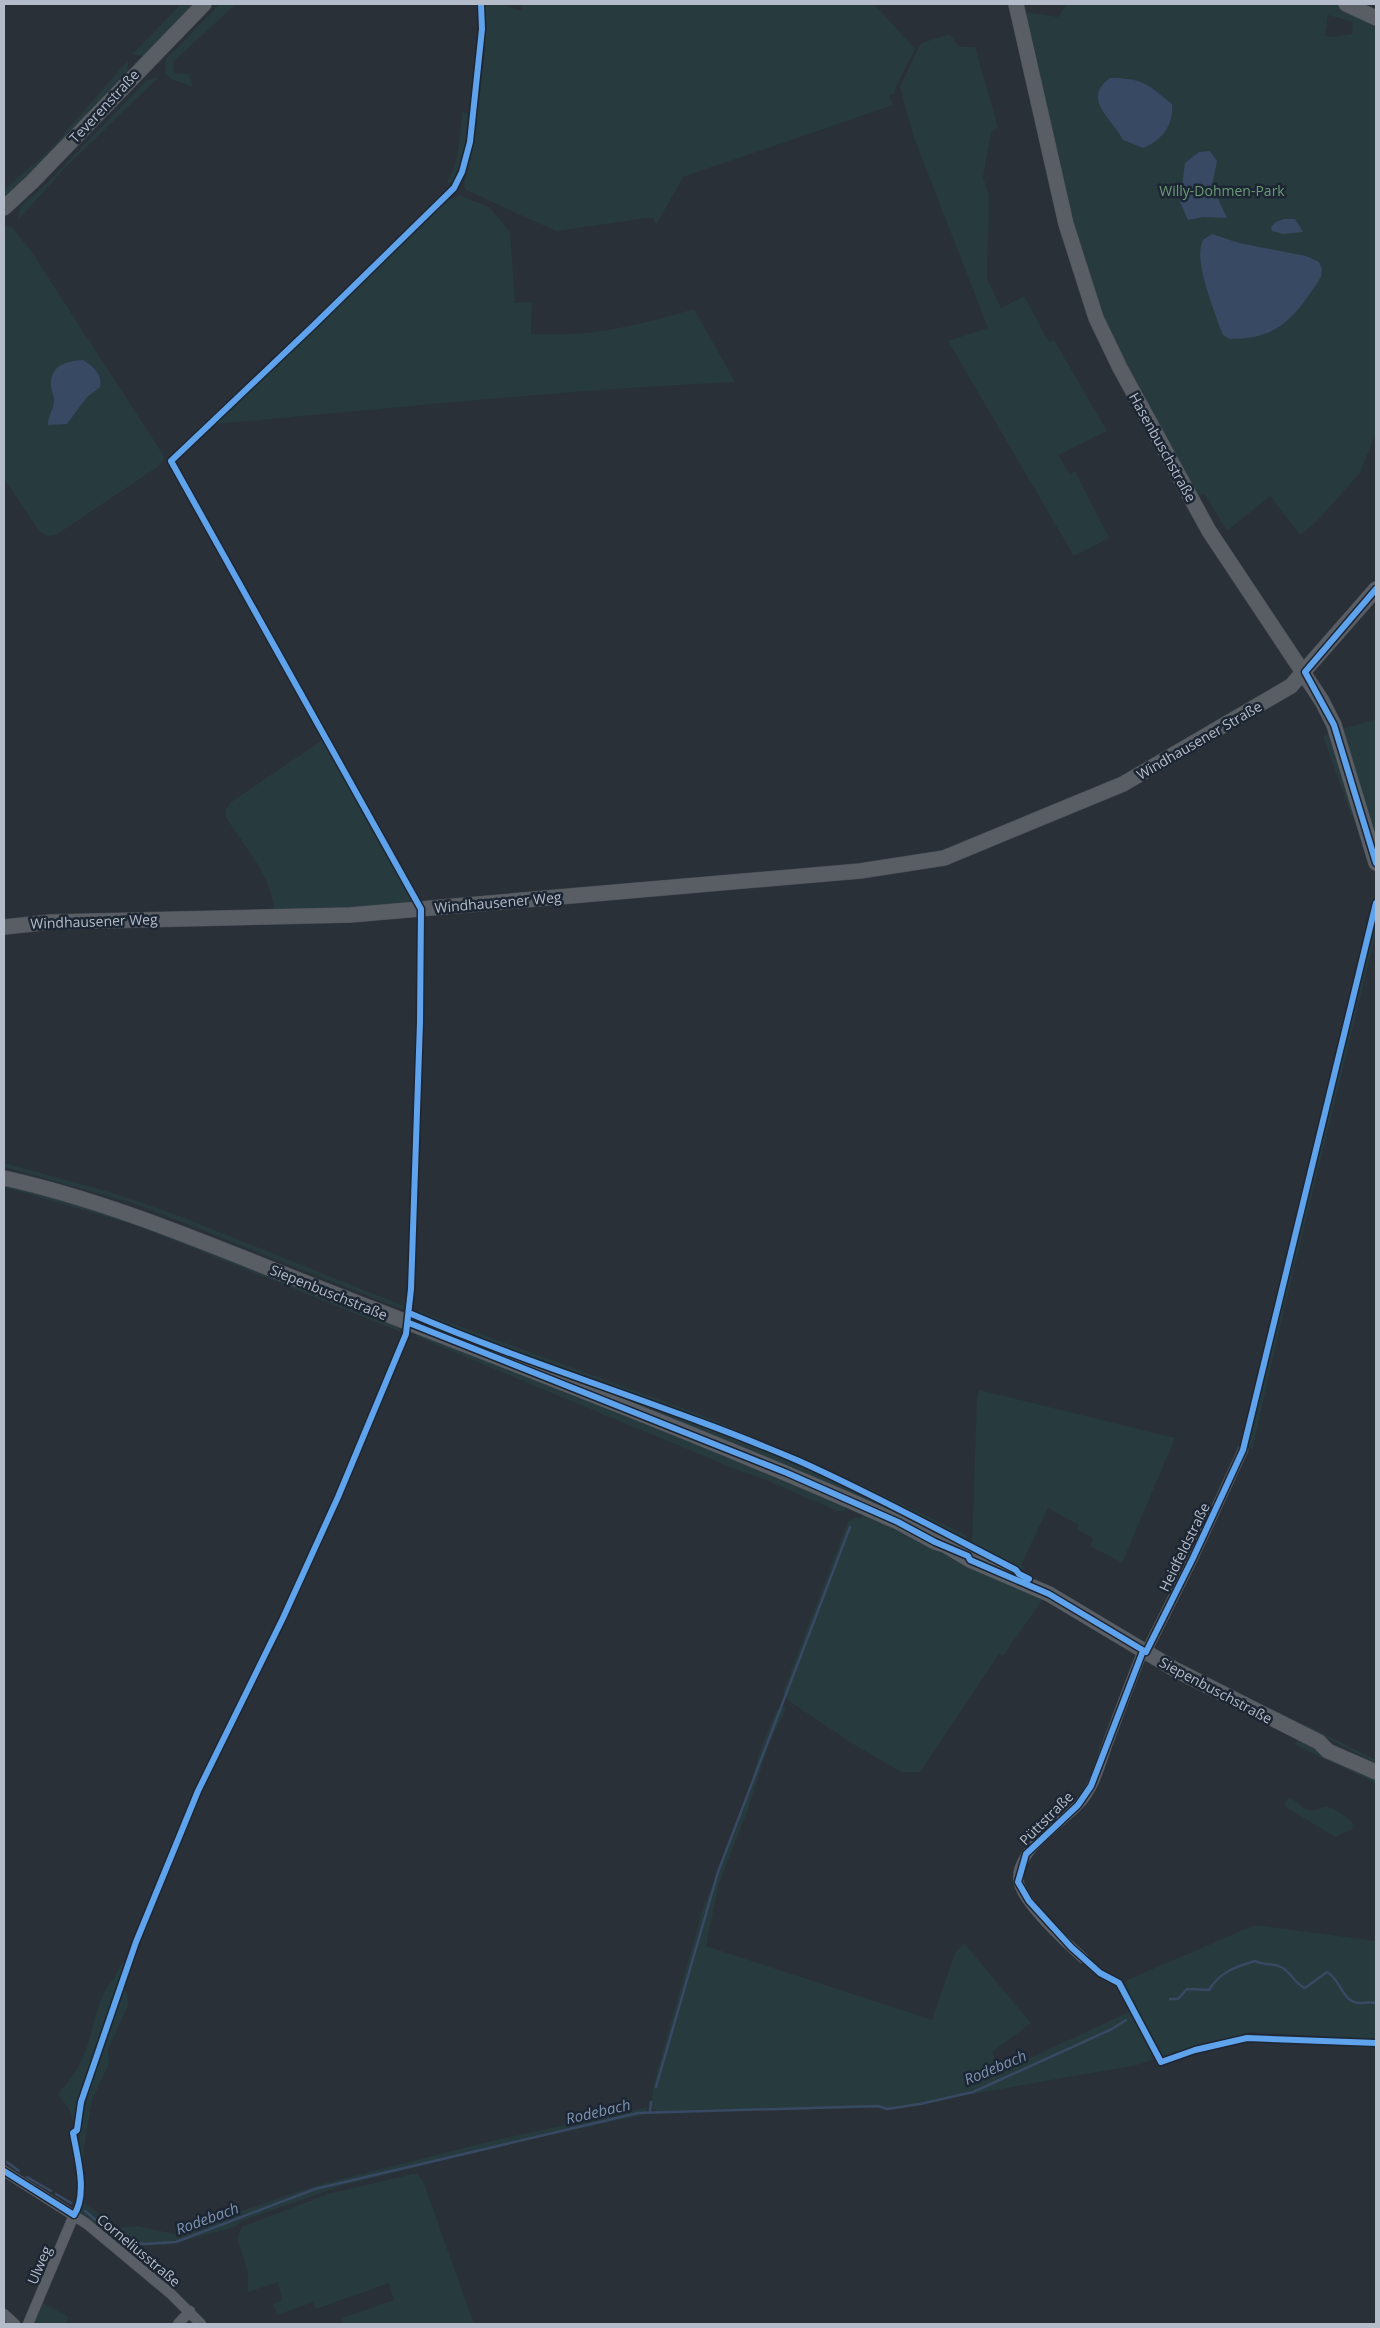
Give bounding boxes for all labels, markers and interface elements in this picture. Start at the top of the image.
street label: Teverenstraße [65,65,143,147]
park label: Willy-Dohmen-Park [1159,181,1285,200]
street label: Hasenbuschstraße [1125,389,1201,505]
street label: Windhausener Straße [1133,696,1265,784]
street label: Windhausener Weg [434,887,563,917]
street label: Windhausener Weg [30,909,158,933]
street label: Siepenbuschstraße [268,1260,391,1324]
street label: Heidfeldstraße [1154,1499,1214,1595]
street label: Siepenbuschstraße [1156,1652,1276,1728]
street label: Püttstraße [1015,1787,1077,1849]
water label: Rodebach [961,2045,1029,2089]
water label: Rodebach [564,2094,632,2128]
water label: Rodebach [173,2197,241,2239]
street label: Corneliusstraße [93,2209,185,2291]
street label: Ulweg [22,2242,56,2287]

